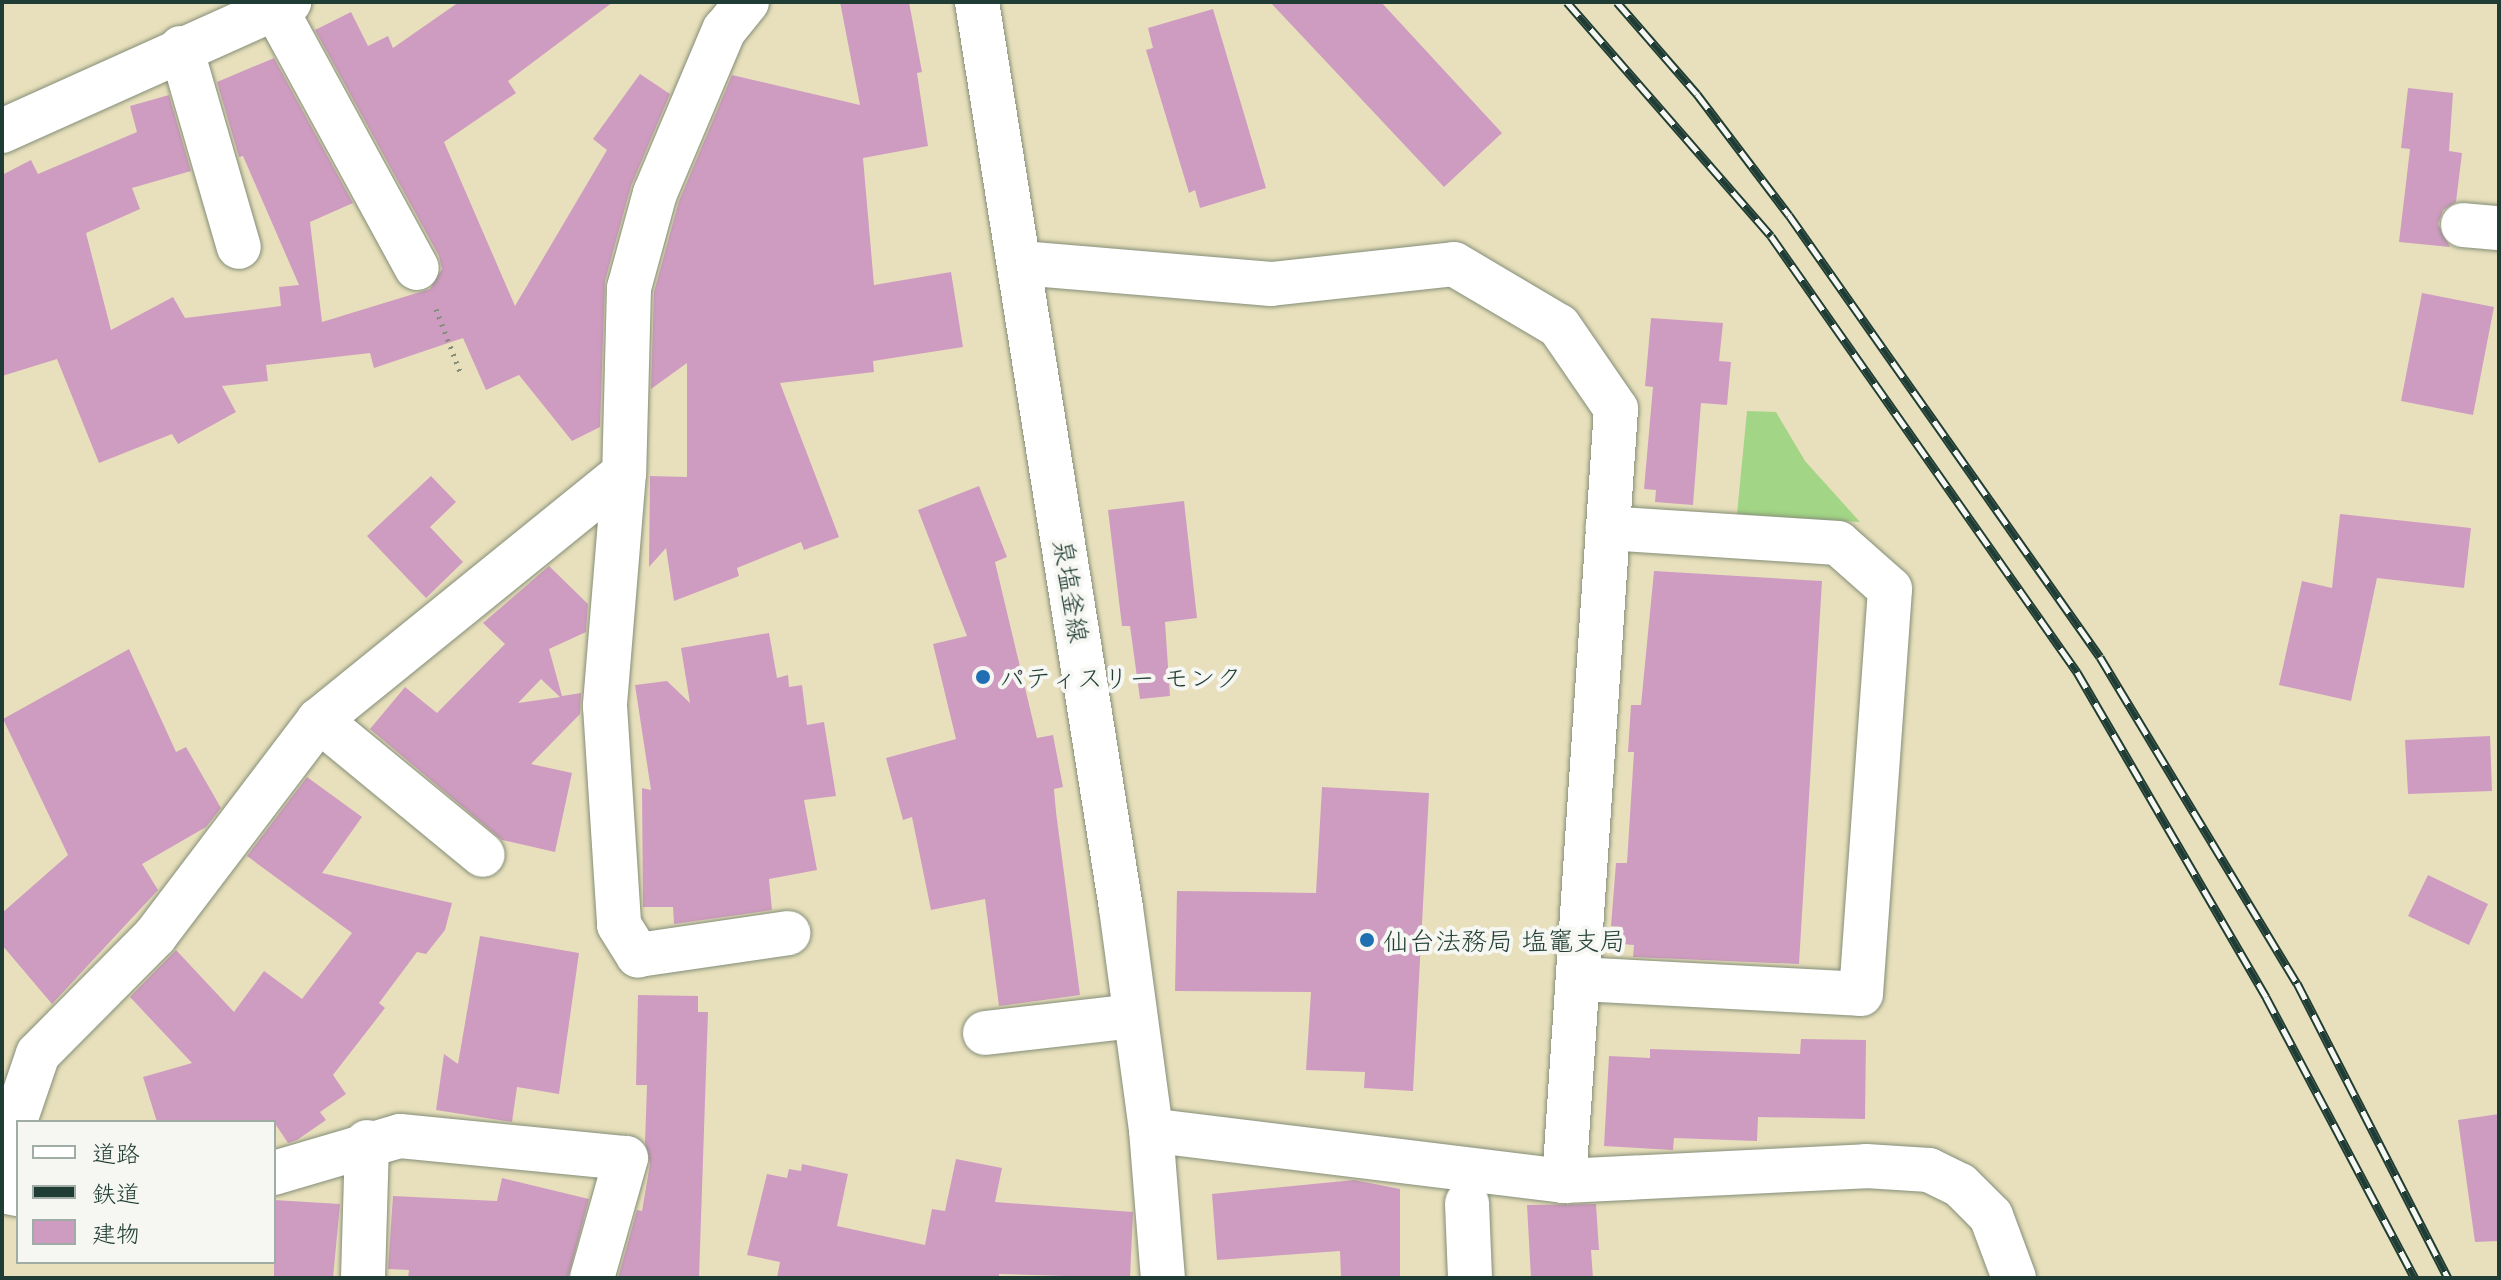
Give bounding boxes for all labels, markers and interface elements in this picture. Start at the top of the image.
street label: 泉塩釜線 [1048,537,1096,645]
place label: パティスリー モンク [999,661,1241,693]
marker: パティスリー モンク [974,668,992,686]
place label: 仙台法務局 塩竈支局 [1383,924,1625,956]
marker: 仙台法務局 塩竈支局 [1358,931,1376,949]
legend [16,1120,276,1264]
text: 道路 [92,1134,140,1170]
text: 鉄道 [92,1174,140,1210]
text: 建物 [92,1214,140,1250]

